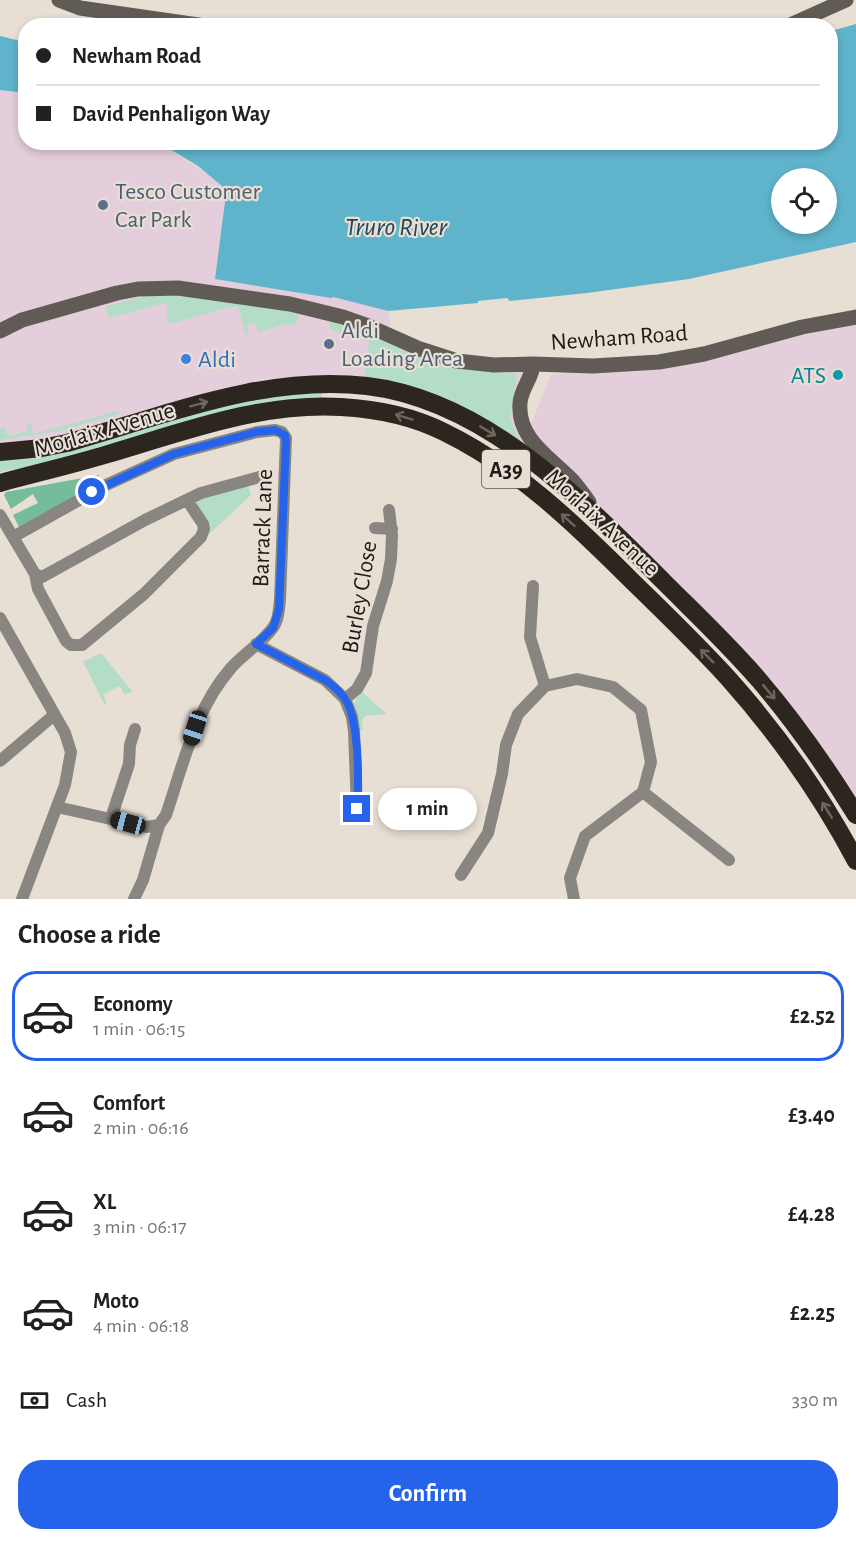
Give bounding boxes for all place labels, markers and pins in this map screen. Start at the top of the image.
place label: Tesco Customer Car Park [115,180,261,232]
marker: Tesco Customer Car Park [96,198,110,212]
place label: Aldi Loading Area [341,319,463,371]
marker: Aldi Loading Area [322,337,336,351]
place label: Aldi [198,348,236,372]
marker: Aldi [179,352,193,366]
place label: ATS [791,364,826,388]
marker: ATS [831,368,845,382]

